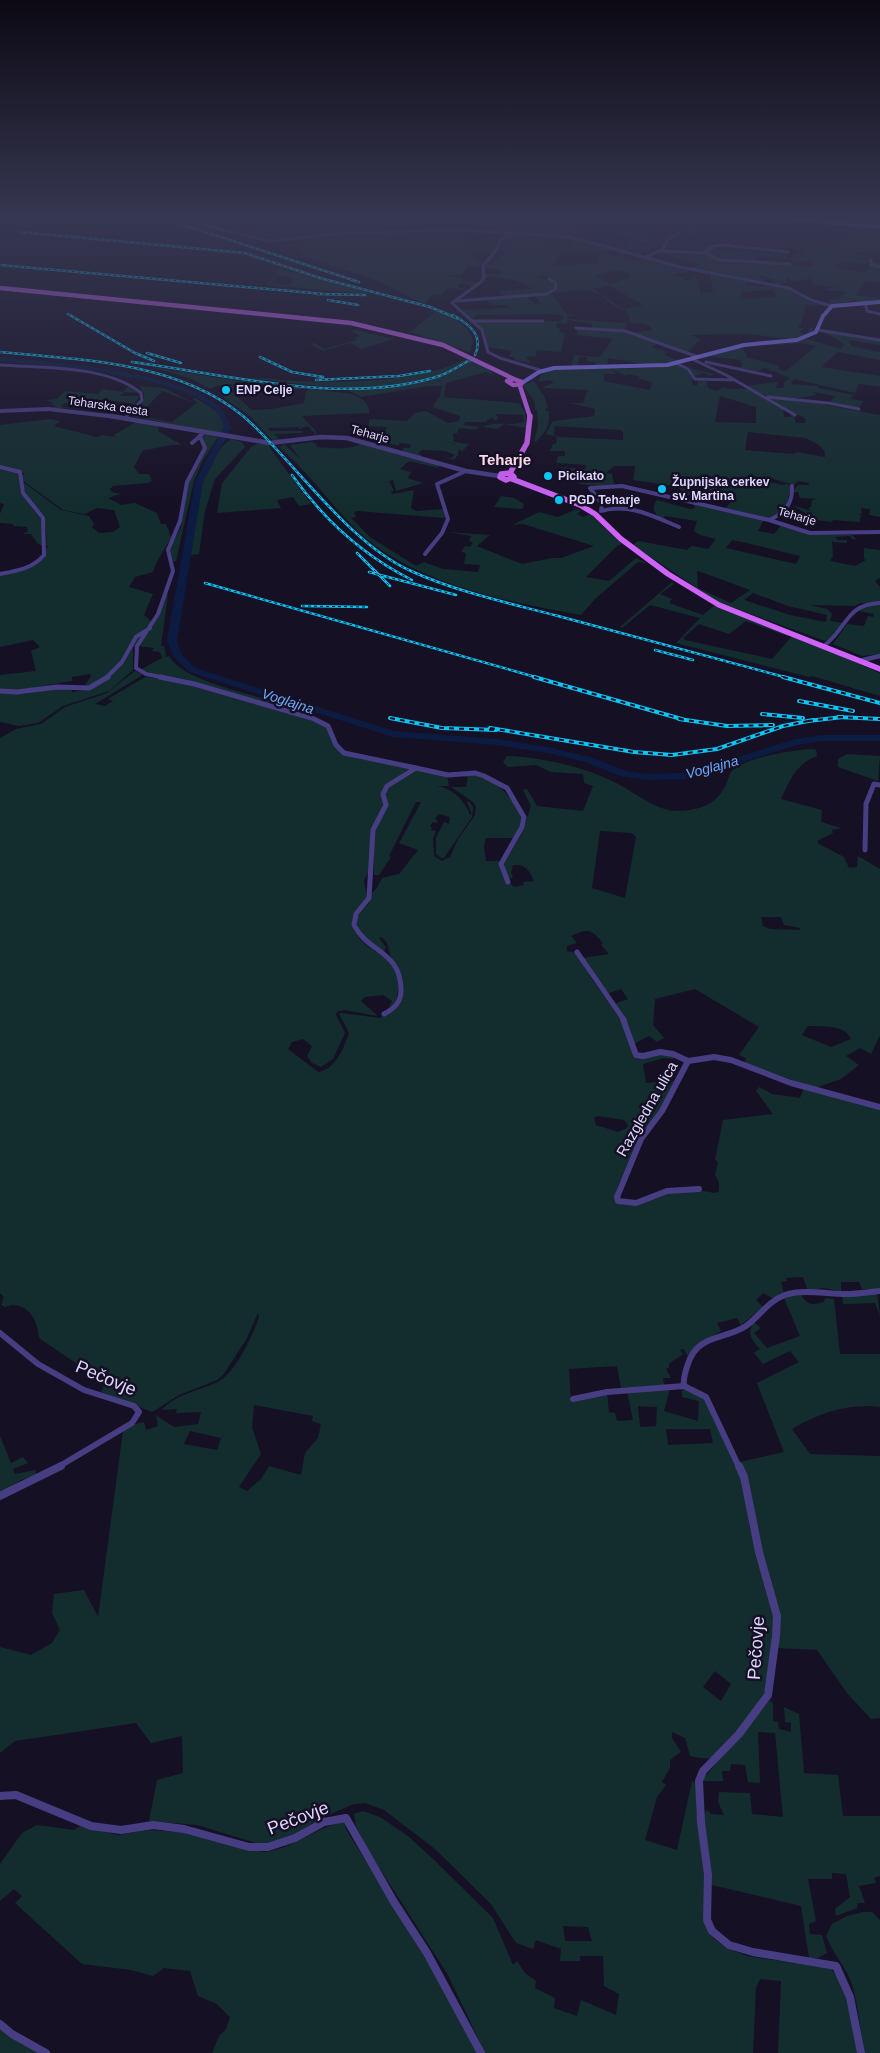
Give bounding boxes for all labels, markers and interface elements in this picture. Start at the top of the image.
place label: ENP Celje [236,383,293,397]
marker: ENP Celje [220,384,232,396]
street label: Teharska cesta [67,393,149,419]
street label: Teharje [349,422,391,446]
district label: Teharje [479,451,531,468]
place label: Picikato [558,469,604,483]
marker: Picikato [542,470,554,482]
place label: Župnijska cerkev sv. Martina [672,474,770,503]
marker: Župnijska cerkev sv. Martina [656,483,668,495]
place label: PGD Teharje [569,493,640,507]
marker: PGD Teharje [553,494,565,506]
street label: Teharje [776,504,818,528]
water label: Voglajna [260,685,316,717]
water label: Voglajna [684,752,740,782]
street label: Razgledna ulica [613,1058,681,1159]
street label: Pečovje [73,1356,139,1400]
street label: Pečovje [744,1615,768,1681]
street label: Pečovje [265,1797,331,1839]

